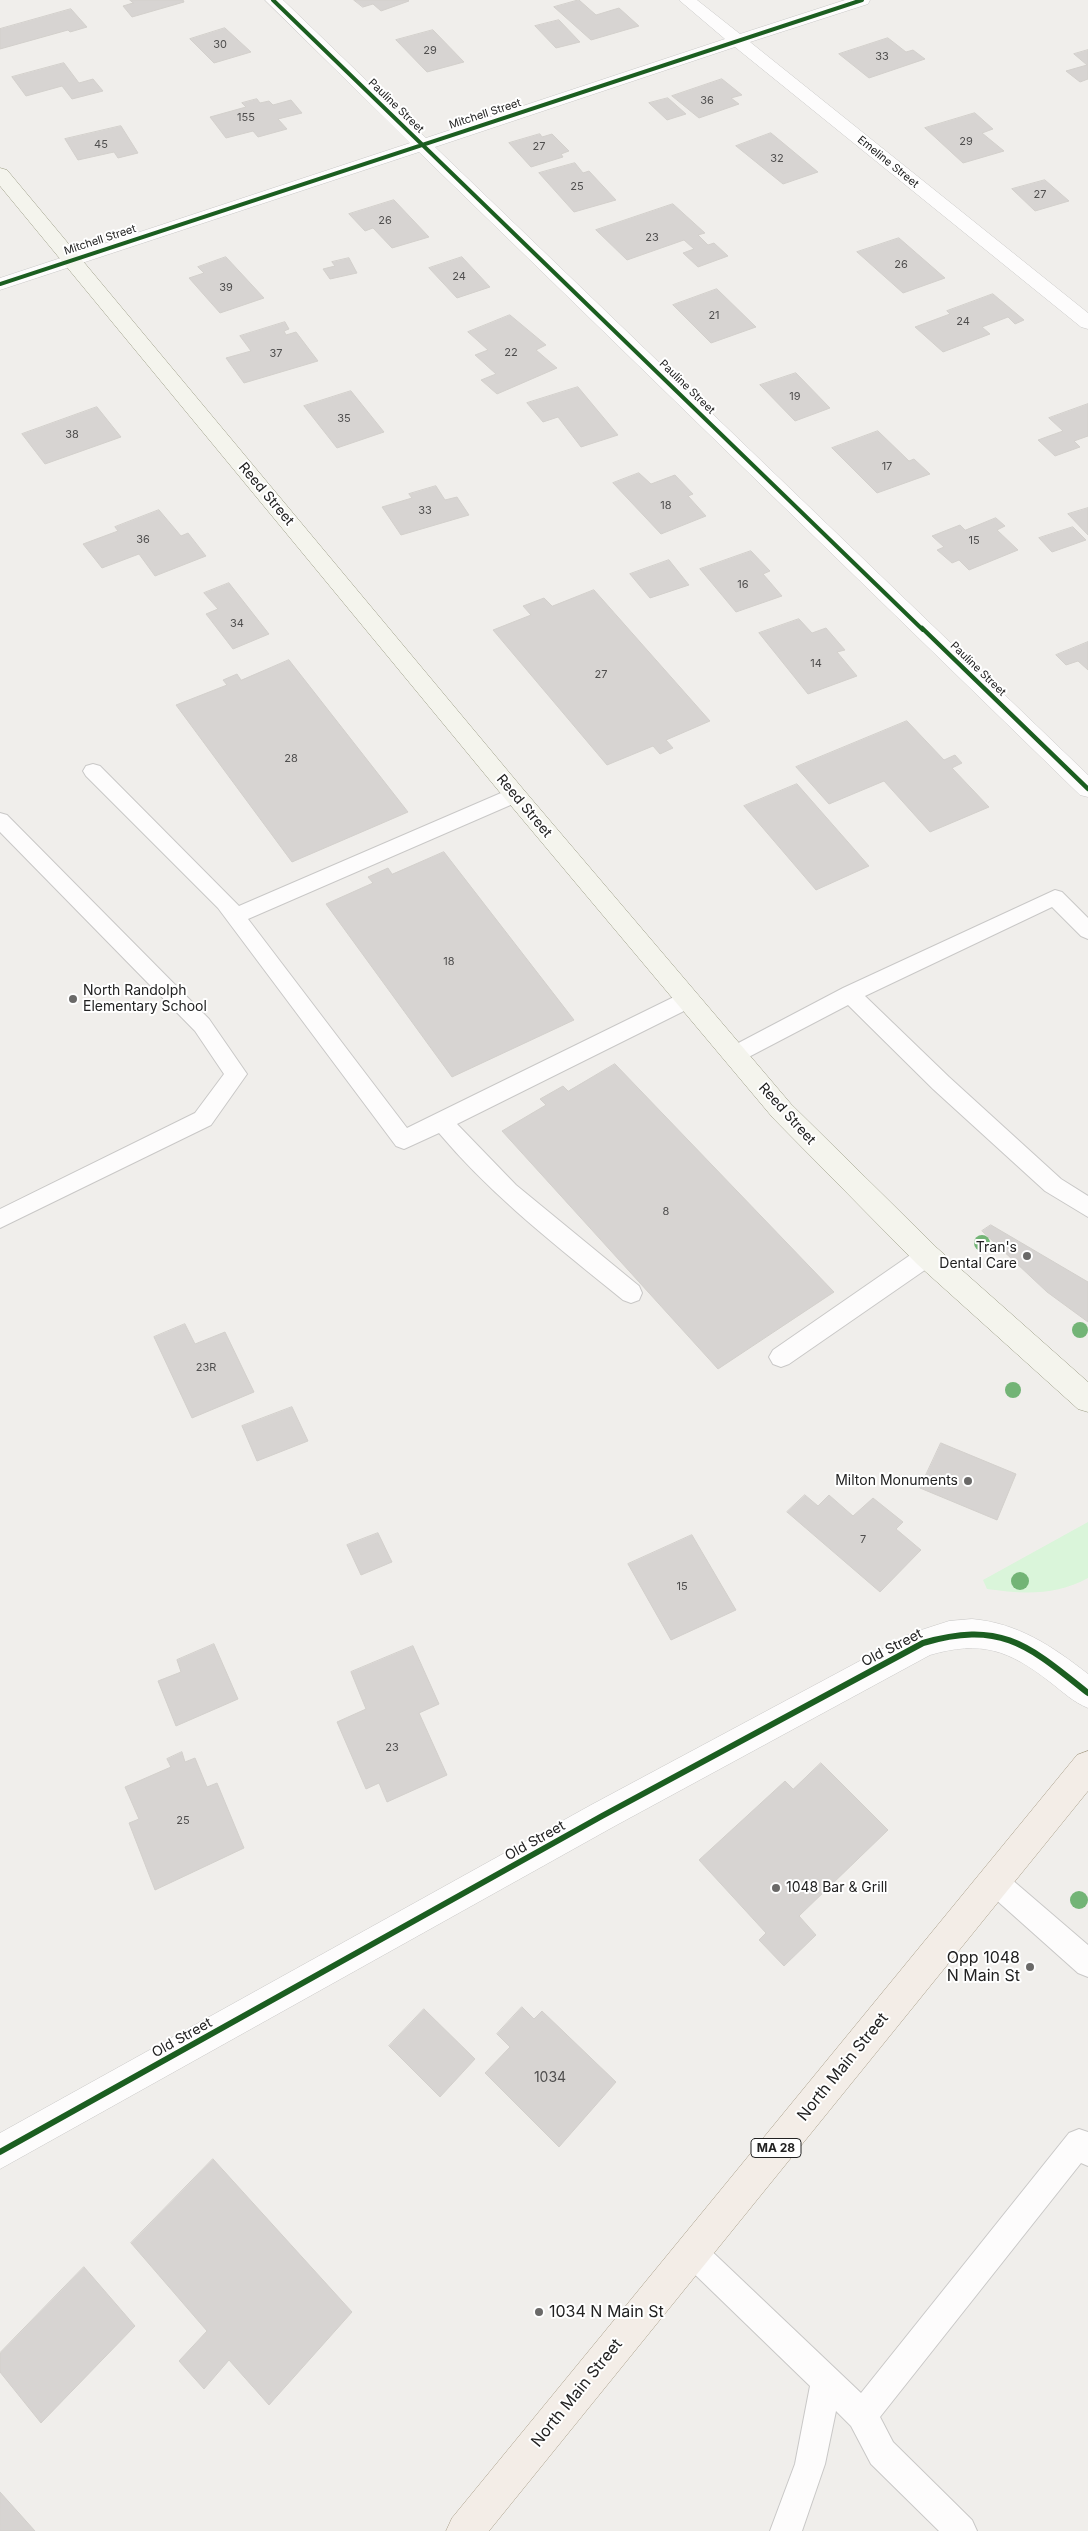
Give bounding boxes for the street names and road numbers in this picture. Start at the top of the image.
street label: Pauline Street [365,76,427,136]
street label: Mitchell Street [447,96,523,132]
street label: Emeline Street [855,133,921,191]
street label: Mitchell Street [62,222,138,258]
street label: Pauline Street [656,357,718,417]
street label: Reed Street [235,459,297,529]
street label: Pauline Street [947,639,1009,699]
street label: Reed Street [493,771,555,841]
street label: Reed Street [755,1080,819,1148]
street label: Old Street [859,1626,925,1670]
street label: Old Street [502,1818,568,1864]
street label: North Main Street [794,2009,892,2125]
street label: Old Street [149,2015,215,2061]
road number: MA 28 [751,2138,801,2158]
street label: North Main Street [528,2335,626,2451]

